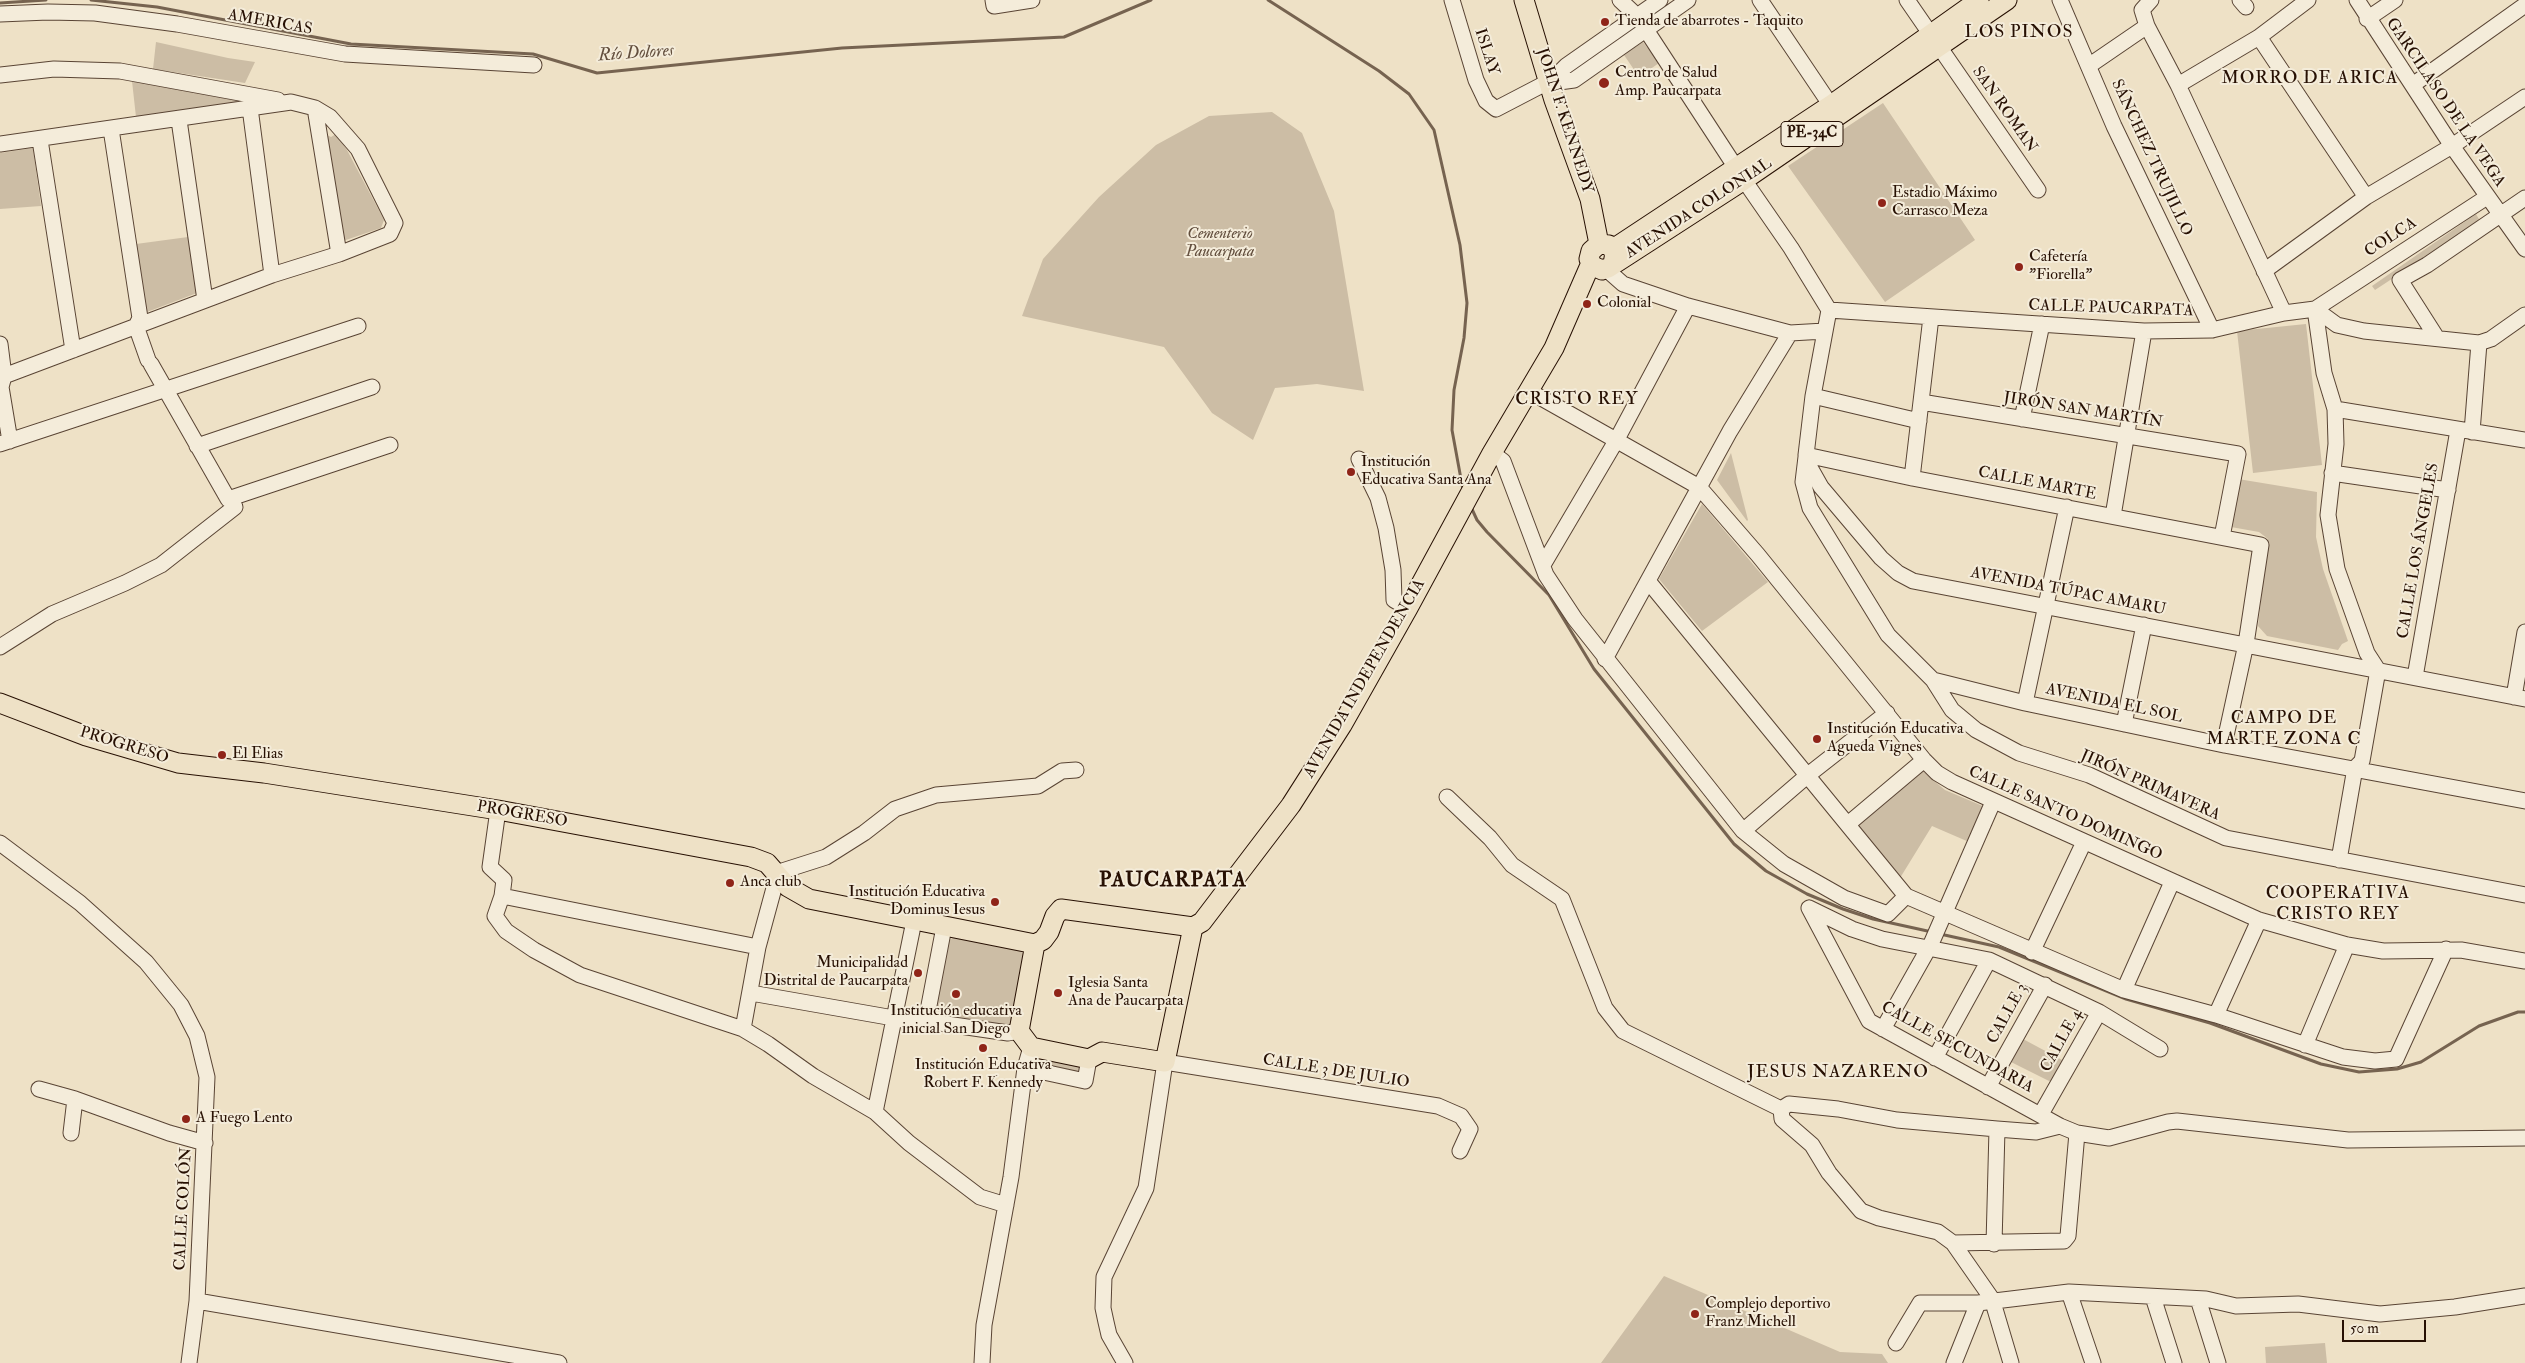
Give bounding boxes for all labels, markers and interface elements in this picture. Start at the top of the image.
street label: AMERICAS [226,6,314,40]
place label: Tienda de abarrotes - Taquito [1615,12,1803,32]
street label: GARCILASO DE LA VEGA [2381,15,2509,191]
marker: Tienda de abarrotes - Taquito [1599,16,1611,28]
district label: LOS PINOS [1963,22,2075,44]
street label: ISLAY [1469,26,1503,78]
water label: Río Dolores [598,41,674,67]
street label: JOHN F. KENNEDY [1531,46,1597,196]
street label: SAN ROMAN [1967,63,2041,157]
place label: Centro de Salud Amp. Paucarpata [1615,64,1721,102]
district label: MORRO DE ARICA [2220,68,2400,90]
marker: Centro de Salud Amp. Paucarpata [1597,76,1611,90]
street label: SÁNCHEZ TRUJILLO [2106,77,2196,239]
road number: PE-34C [1781,122,1843,146]
street label: AVENIDA COLONIAL [1622,154,1776,264]
place label: Estadio Máximo Carrasco Meza [1892,184,1997,222]
marker: Estadio Máximo Carrasco Meza [1876,197,1888,209]
street label: COLCA [2361,214,2421,262]
park label: Cementerio Paucarpata [1185,225,1255,263]
place label: Cafetería "Fiorella" [2029,248,2092,286]
marker: Cafetería "Fiorella" [2013,261,2025,273]
place label: Colonial [1597,294,1651,314]
street label: CALLE PAUCARPATA [2028,297,2194,321]
marker: Colonial [1581,298,1593,310]
district label: CRISTO REY [1514,389,1640,411]
street label: JIRÓN SAN MARTÍN [2002,389,2164,433]
place label: Institución Educativa Santa Ana [1361,453,1492,491]
street label: CALLE LOS ÁNGELES [2394,462,2444,640]
street label: CALLE MARTE [1976,463,2098,505]
marker: Institución Educativa Santa Ana [1345,466,1357,478]
street label: AVENIDA TÚPAC AMARU [1969,564,2167,620]
street label: AVENIDA INDEPENDENCIA [1300,576,1430,782]
street label: AVENIDA EL SOL [2044,680,2184,728]
district label: CAMPO DE MARTE ZONA C [2205,708,2363,751]
place label: Institución Educativa Agueda Vignes [1827,720,1963,758]
street label: PROGRESO [77,723,171,769]
marker: Institución Educativa Agueda Vignes [1811,733,1823,745]
place label: El Elias [232,745,283,765]
street label: JIRÓN PRIMAVERA [2077,747,2223,825]
marker: El Elias [216,749,228,761]
street label: CALLE SANTO DOMINGO [1965,762,2165,866]
street label: PROGRESO [475,798,569,832]
district label: PAUCARPATA [1098,868,1248,894]
place label: Anca club [740,873,801,893]
marker: Anca club [724,877,736,889]
place label: Institución Educativa Dominus Iesus [849,883,985,921]
district label: COOPERATIVA CRISTO REY [2264,883,2412,926]
marker: Institución Educativa Dominus Iesus [989,896,1001,908]
place label: Municipalidad Distrital de Paucarpata [764,954,908,992]
marker: Municipalidad Distrital de Paucarpata [912,967,924,979]
place label: Iglesia Santa Ana de Paucarpata [1068,974,1184,1012]
street label: CALLE 3 [1984,980,2032,1048]
marker: Iglesia Santa Ana de Paucarpata [1052,987,1064,999]
marker: Institución educativa inicial San Diego [950,988,962,1000]
street label: CALLE SECUNDARIA [1878,998,2036,1098]
place label: Institución educativa inicial San Diego [890,1002,1022,1040]
street label: CALLE 4 [2037,1006,2087,1076]
marker: Institución Educativa Robert F. Kennedy [977,1042,989,1054]
street label: CALLE 3 DE JULIO [1261,1051,1411,1093]
place label: Institución Educativa Robert F. Kennedy [915,1056,1051,1094]
district label: JESUS NAZARENO [1745,1062,1931,1084]
place label: A Fuego Lento [196,1109,292,1129]
marker: A Fuego Lento [180,1113,192,1125]
street label: CALLE COLÓN [171,1147,197,1271]
place label: Complejo deportivo Franz Michell [1705,1295,1830,1333]
marker: Complejo deportivo Franz Michell [1689,1308,1701,1320]
scale bar [2345,1310,2429,1342]
text: 50 m [2350,1319,2379,1338]

